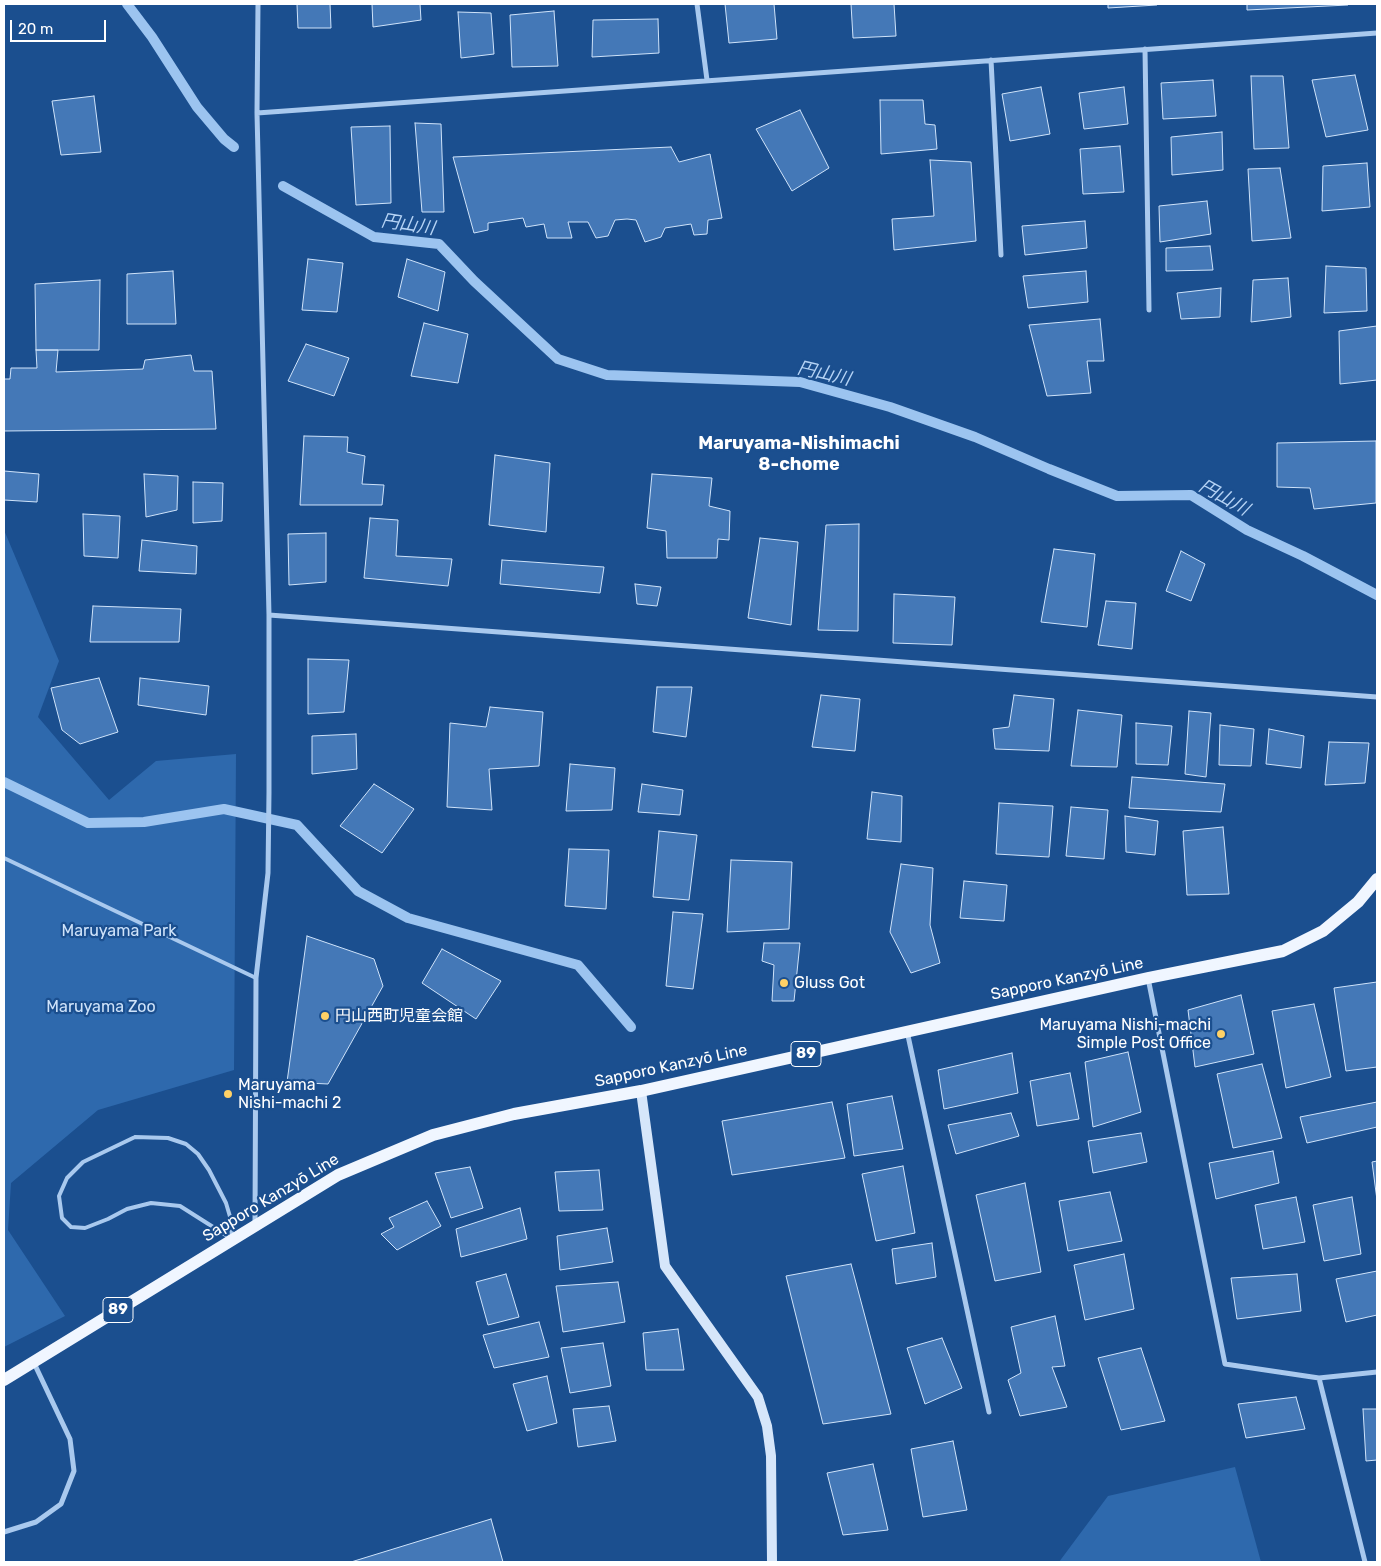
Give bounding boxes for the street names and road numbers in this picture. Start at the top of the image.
street label: Sapporo Kanzyō Line [989,953,1145,1005]
street label: Sapporo Kanzyō Line [593,1040,749,1092]
road number: 89 [791,1042,821,1066]
street label: Sapporo Kanzyō Line [199,1150,343,1246]
road number: 89 [103,1298,133,1322]

